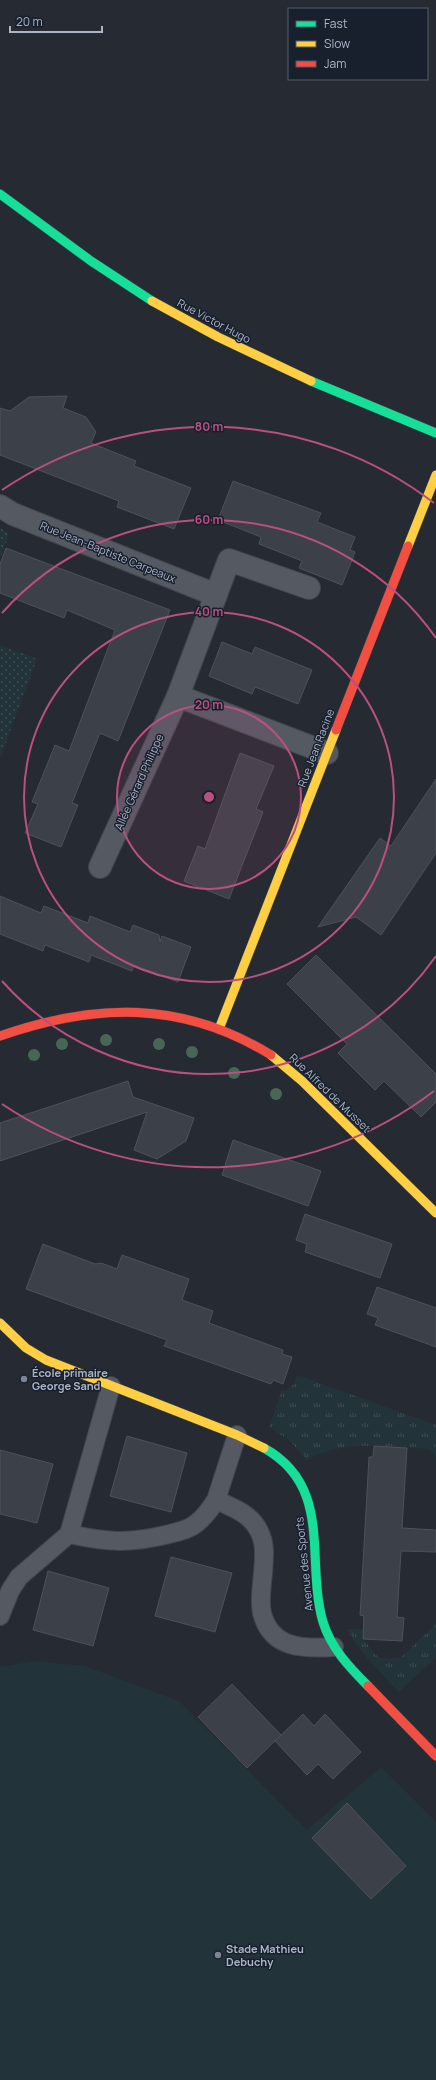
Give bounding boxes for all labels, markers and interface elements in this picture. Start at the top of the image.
scale bar [10,8,102,34]
legend [288,8,428,80]
text: 20 m [16,13,43,30]
text: Fast [324,15,348,32]
text: Slow [324,35,350,52]
text: Jam [324,55,346,72]
street label: Rue Victor Hugo [175,295,254,346]
text: 80 m [195,418,223,435]
text: 60 m [195,511,223,528]
street label: Rue Jean-Baptiste Carpeaux [38,517,178,586]
text: 40 m [195,603,223,620]
text: 20 m [195,696,223,713]
street label: Rue Jean Racine [294,706,338,789]
street label: Allée Gérard Philippe [111,731,167,832]
centre of rings [202,790,216,804]
street label: Rue Alfred de Musset [286,1050,374,1135]
place label: École primaire George Sand [32,1365,108,1393]
marker: École primaire George Sand [19,1374,29,1384]
street label: Avenue des Sports [291,1516,316,1612]
place label: Stade Mathieu Debuchy [226,1941,304,1969]
marker: Stade Mathieu Debuchy [213,1950,223,1960]

